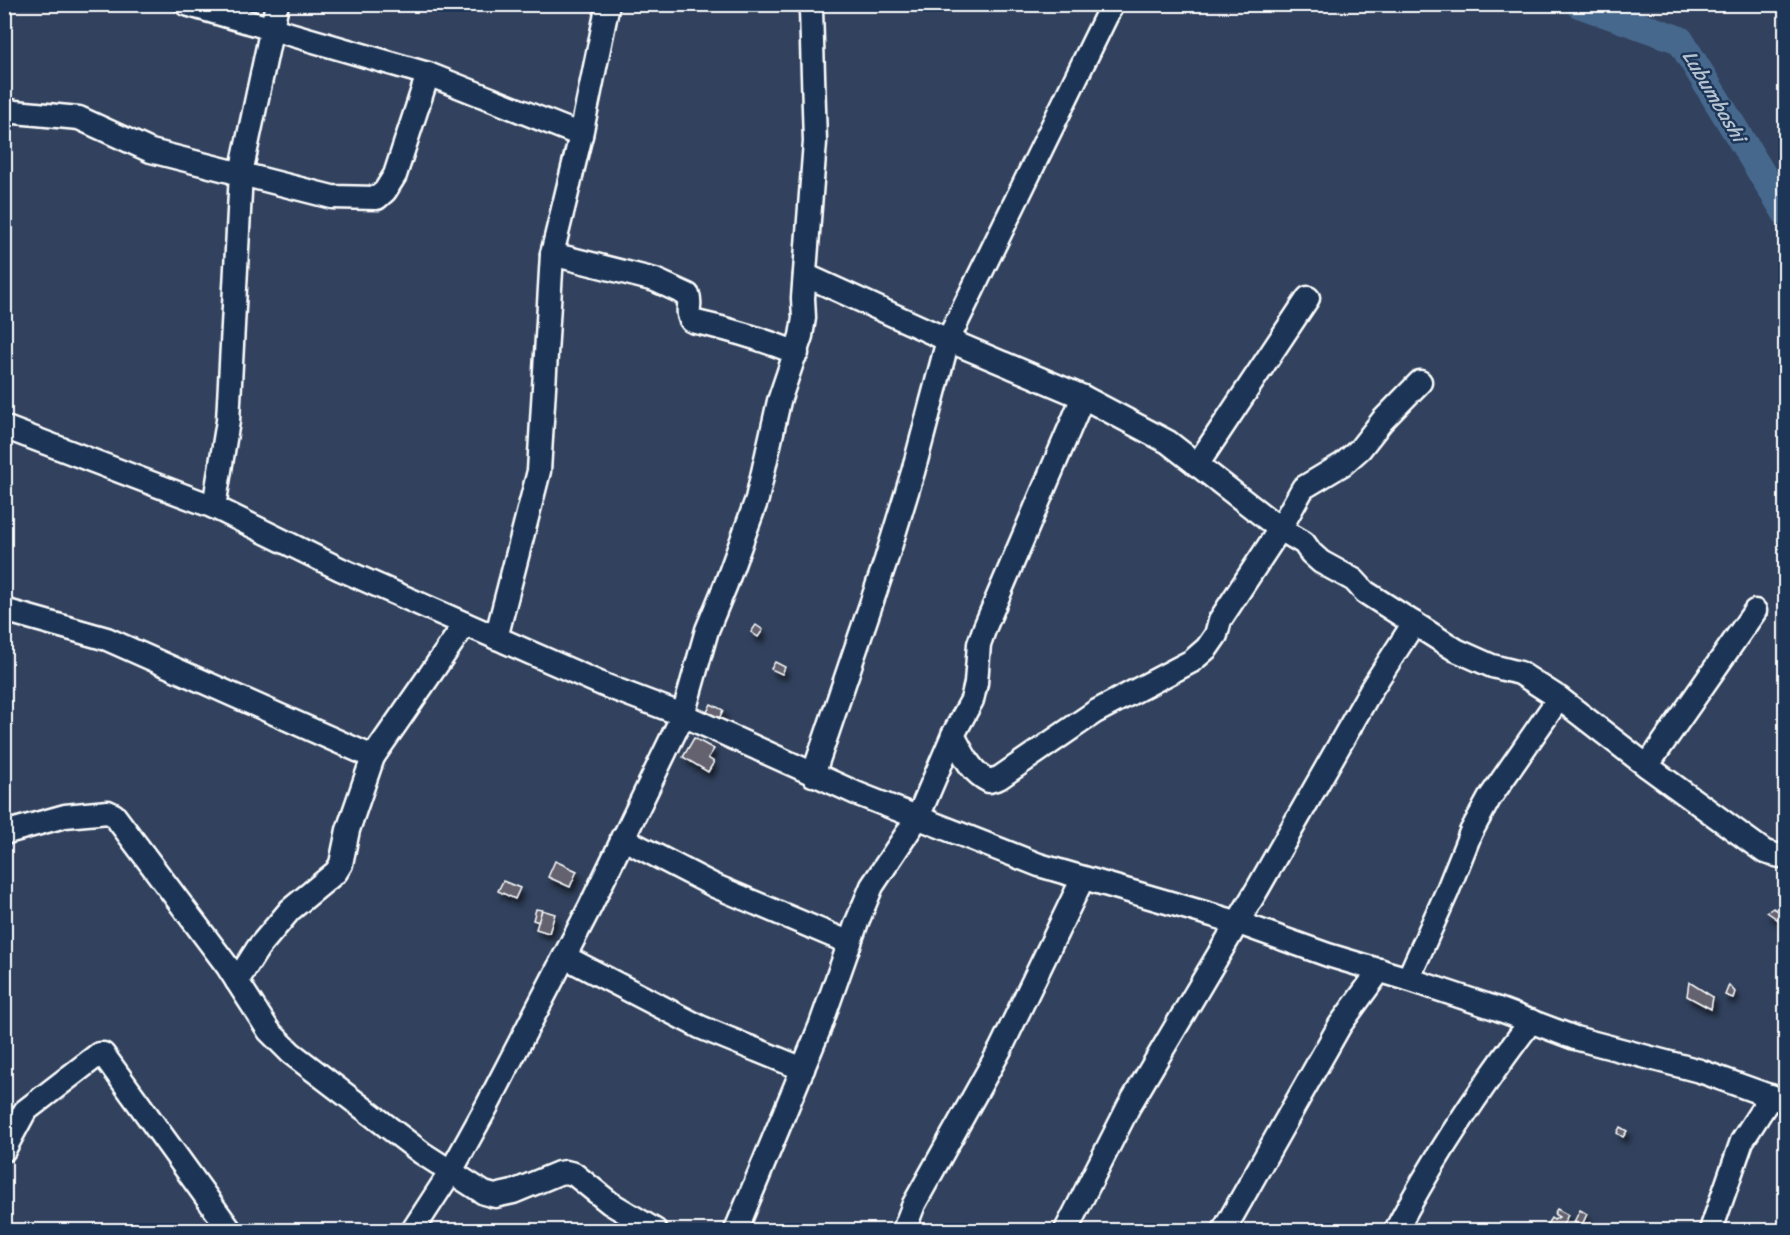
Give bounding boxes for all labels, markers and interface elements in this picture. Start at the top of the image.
water label: Lubumbashi [1672,43,1758,153]

